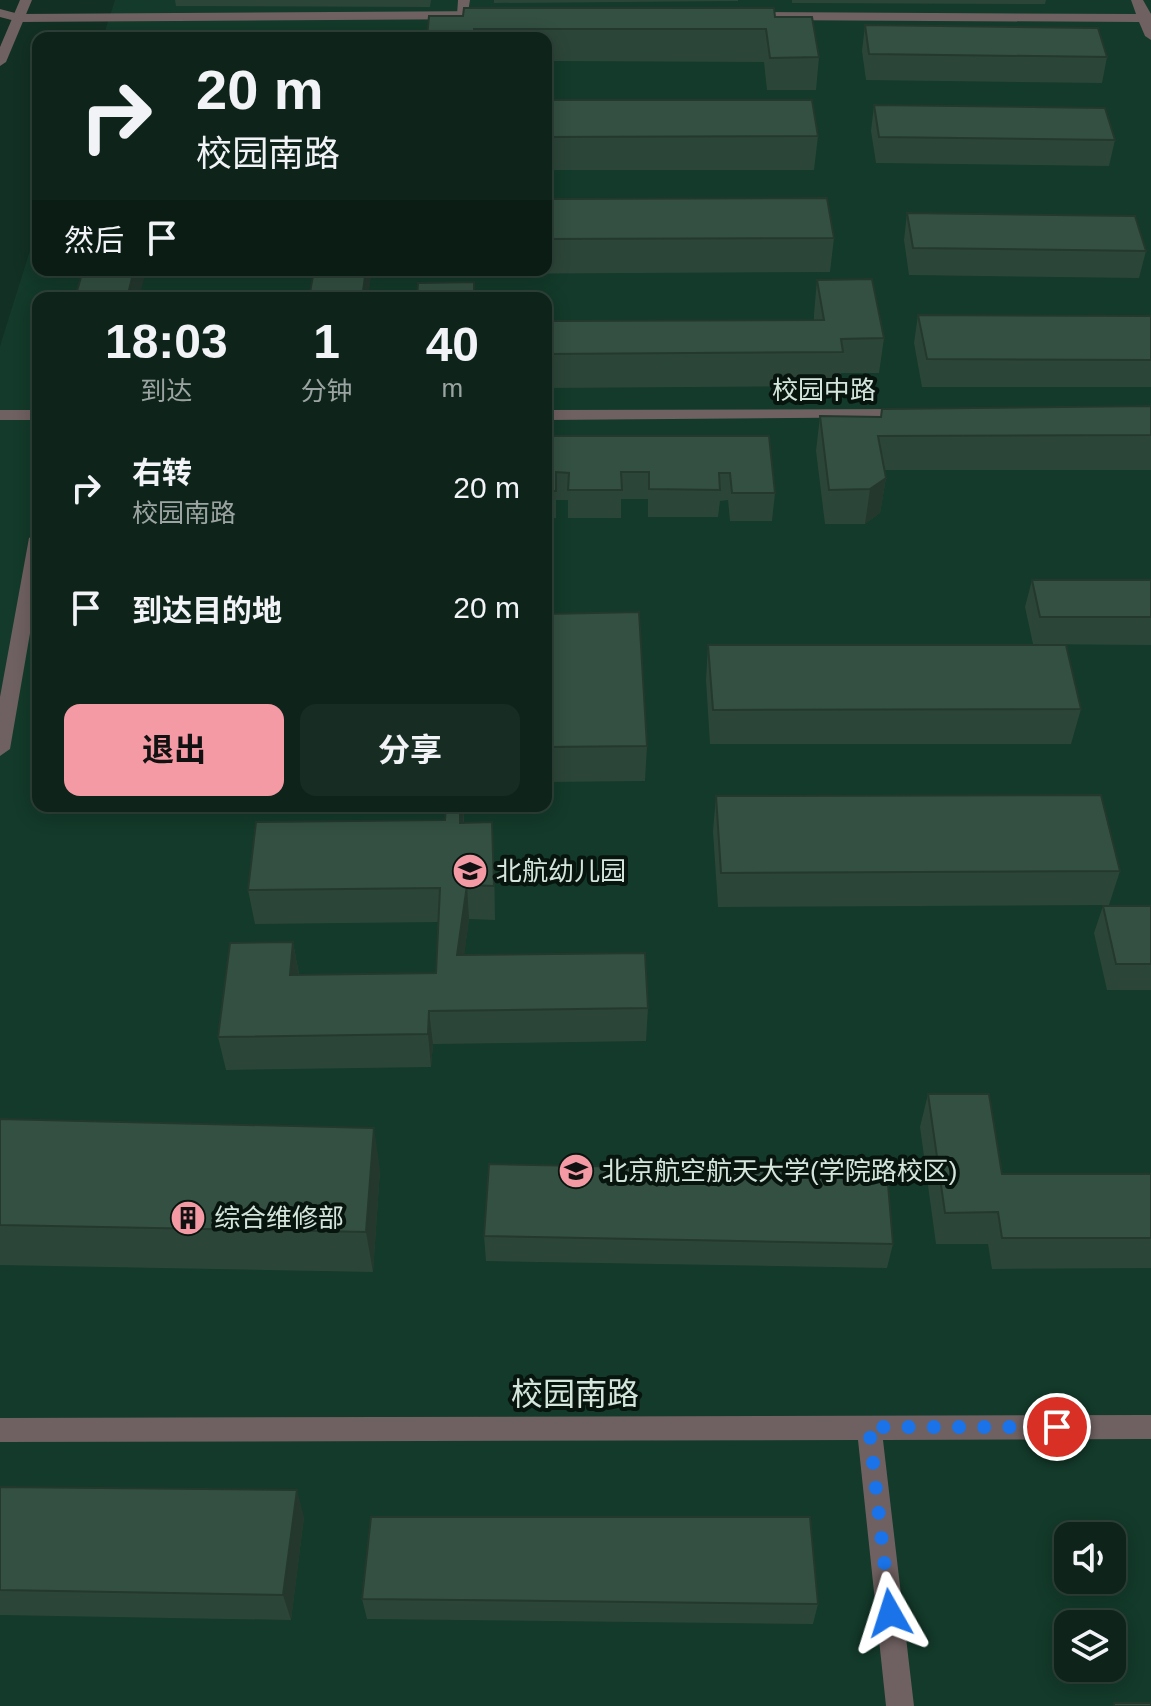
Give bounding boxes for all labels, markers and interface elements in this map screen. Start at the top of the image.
text: 20 m [196,58,324,121]
icon: right [64,64,168,168]
text: 校园南路 [196,133,340,174]
icon: arrive [140,216,184,260]
text: 然后 [64,224,124,257]
text: 18:03 [105,315,228,368]
text: 1 [313,315,340,368]
text: 40 [426,318,479,371]
text: m [442,373,463,403]
street label: 校园中路 [772,375,876,405]
text: 到达 [140,376,192,406]
text: 分钟 [301,376,353,406]
text: 右转 [132,456,192,489]
icon: right [64,466,108,510]
text: 20 m [453,471,520,504]
text: 校园南路 [132,498,236,528]
icon: arrive [64,586,108,630]
text: 20 m [453,591,520,624]
text: 到达目的地 [132,594,282,627]
button: 退出 [64,704,284,796]
button: 分享 [300,704,520,796]
school or university icon: 北航幼儿园 [451,852,489,890]
place label: 北航幼儿园 [496,856,626,886]
school or university icon: 北京航空航天大学(学院路校区) [557,1152,595,1190]
place label: 北京航空航天大学(学院路校区) [602,1156,957,1186]
building icon: 综合维修部 [169,1199,207,1237]
place label: 综合维修部 [214,1203,344,1233]
street label: 校园南路 [511,1376,639,1412]
pin [1023,1393,1091,1461]
icon: arrive [1035,1405,1079,1449]
map controls [1054,1522,1126,1682]
button: sound [1054,1522,1126,1594]
position arrow [848,1571,932,1655]
button: layers [1054,1610,1126,1682]

